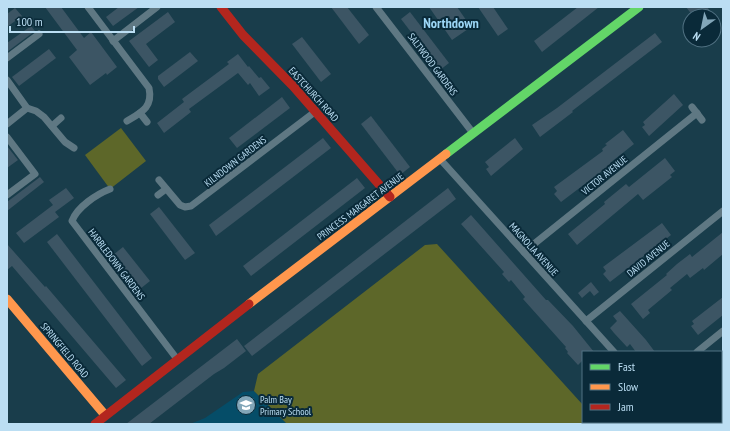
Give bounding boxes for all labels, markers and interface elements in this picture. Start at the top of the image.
scale bar [10,8,134,34]
north arrow [682,8,722,48]
text: 100 m [16,14,43,29]
district label: Northdown [423,14,479,32]
text: N [690,29,703,44]
street label: SALTWOOD GARDENS [405,30,460,98]
street label: EASTCHURCH ROAD [286,64,342,124]
street label: KILNDOWN GARDENS [202,133,269,190]
street label: VICTOR AVENUE [578,153,630,199]
street label: PRINCESS MARGARET AVENUE [314,170,406,243]
street label: MAGNOLIA AVENUE [506,220,561,279]
street label: HARBLEDOWN GARDENS [85,226,148,303]
street label: DAVID AVENUE [624,237,672,280]
street label: SPRINGFIELD ROAD [38,320,92,381]
legend [582,351,722,423]
text: Fast [618,359,636,374]
text: Slow [618,379,639,394]
place label: Palm Bay Primary School [260,393,312,418]
school or university icon: Palm Bay Primary School [235,394,257,416]
text: Jam [617,399,634,414]

